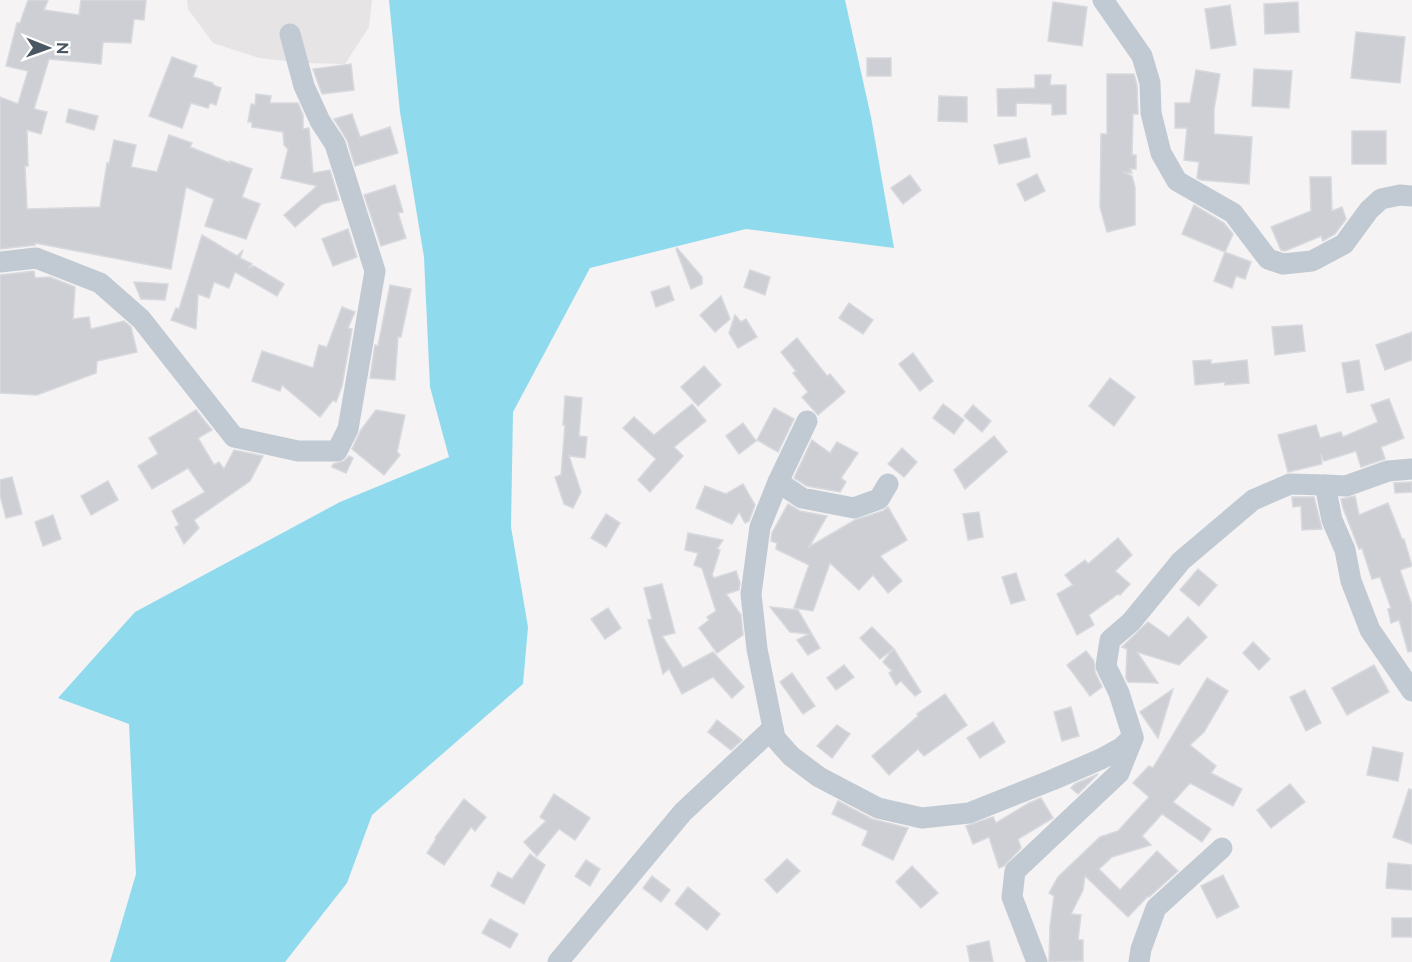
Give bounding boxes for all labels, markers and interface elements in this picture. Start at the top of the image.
north arrow [18,18,78,78]
text: N [53,42,72,55]

